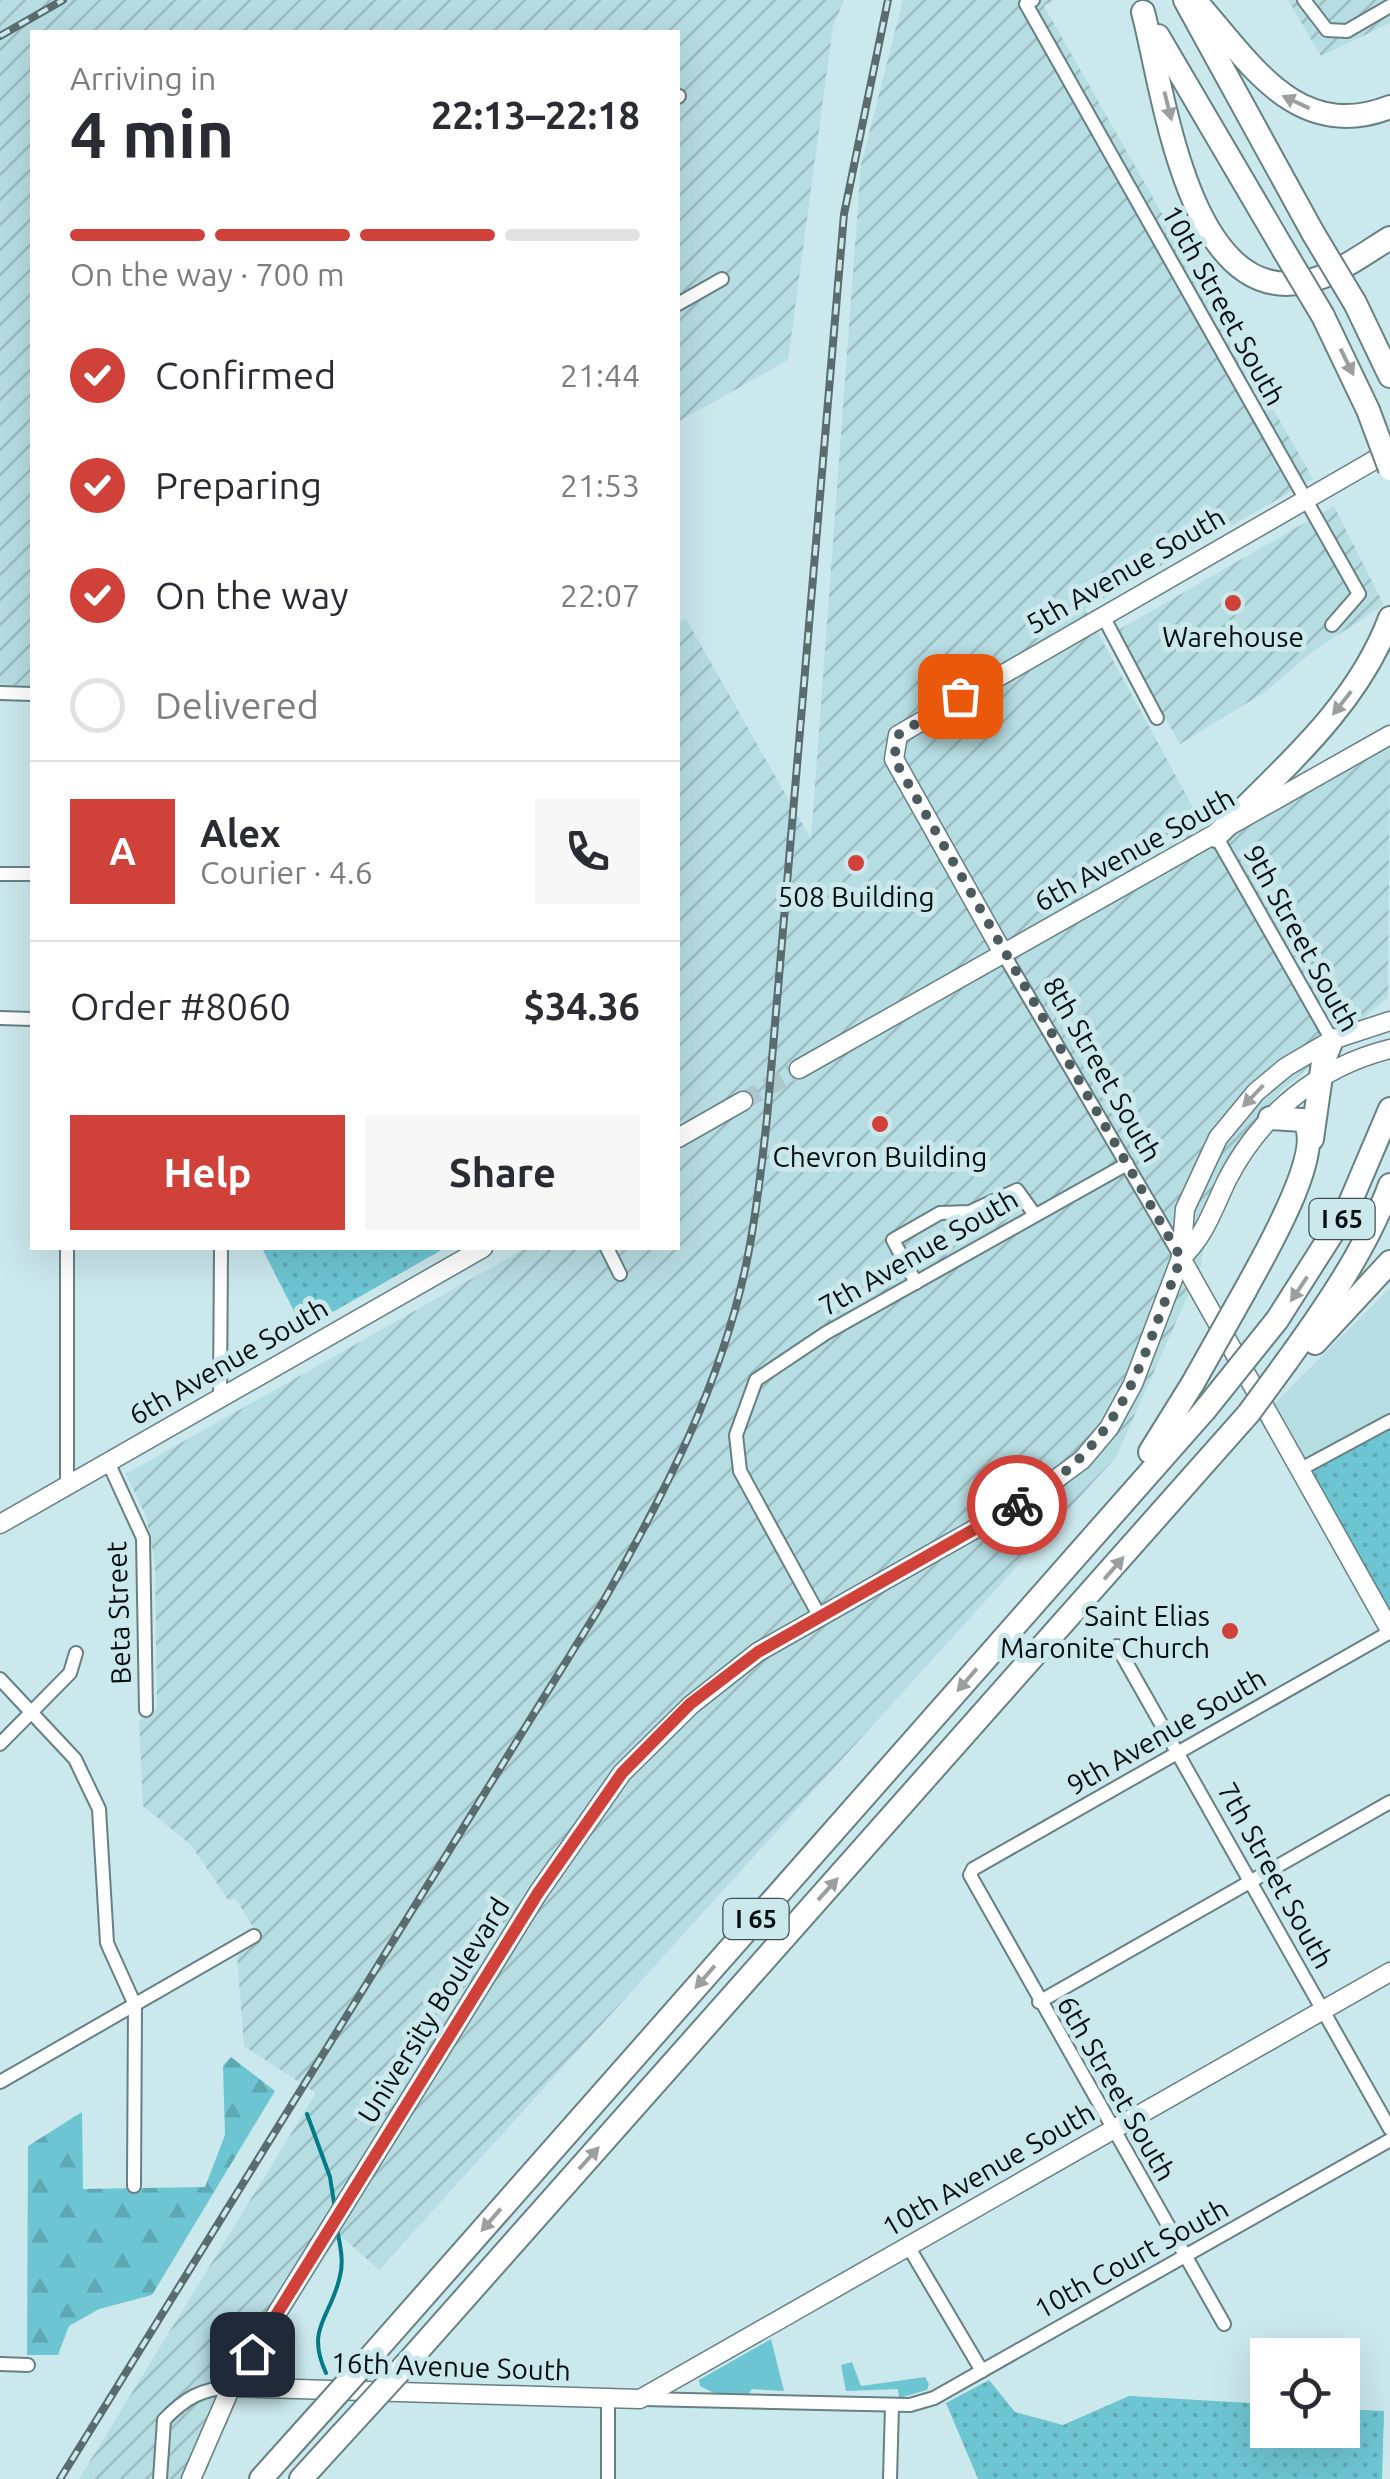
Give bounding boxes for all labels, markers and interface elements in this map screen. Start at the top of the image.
text: Arriving in [70,60,216,96]
one-way arrow [1160,91,1176,122]
text: 22:13–22:18 [431,94,640,136]
one-way arrow [1282,94,1311,111]
text: 4 min [70,97,234,170]
street label: 10th Street South [1156,200,1292,410]
text: On the way · 700 m [70,256,345,292]
icon: check [70,348,125,403]
one-way arrow [1338,348,1355,377]
text: Confirmed [155,354,336,396]
text: 21:44 [560,357,640,393]
icon: check [70,458,125,513]
text: Preparing [155,464,322,506]
text: 21:53 [560,467,640,503]
street label: 5th Avenue South [1020,501,1230,639]
icon: check [70,568,125,623]
text: On the way [155,574,348,616]
text: 22:07 [560,577,640,613]
marker: Warehouse [1222,592,1244,614]
place label: Warehouse [1162,621,1304,652]
pin [918,654,1003,739]
icon: bag [933,669,988,724]
text: Delivered [155,684,319,726]
one-way arrow [1332,690,1353,715]
street label: 6th Avenue South [1029,781,1239,917]
button: phone [535,799,640,904]
text: Alex [200,812,281,854]
text: A [109,830,136,872]
street label: 9th Street South [1238,840,1366,1036]
marker: 508 Building [845,852,867,874]
text: Courier · 4.6 [200,854,373,890]
place label: 508 Building [778,881,934,912]
street label: 8th Street South [1038,971,1168,1167]
text: Order #8060 [70,985,291,1027]
text: $34.36 [523,985,640,1027]
one-way arrow [1242,1084,1265,1108]
marker: Chevron Building [869,1113,891,1135]
button: Help [70,1115,345,1230]
button: Share [365,1115,640,1230]
place label: Chevron Building [773,1141,987,1172]
street label: 7th Avenue South [813,1183,1023,1321]
road number: I 65 [1310,1199,1374,1239]
one-way arrow [1290,1275,1308,1302]
street label: 6th Avenue South [123,1292,333,1430]
courier [967,1455,1067,1555]
icon: bike [990,1478,1045,1533]
street label: Beta Street [100,1541,136,1685]
one-way arrow [1102,1556,1124,1581]
place label: Saint Elias Maronite Church [1000,1600,1210,1663]
marker: Saint Elias Maronite Church [1219,1620,1241,1642]
street label: 9th Avenue South [1061,1662,1271,1800]
one-way arrow [956,1667,978,1692]
street label: 7th Street South [1212,1777,1340,1973]
one-way arrow [817,1877,839,1902]
street label: University Boulevard [351,1892,515,2128]
road number: I 65 [724,1899,788,1939]
one-way arrow [695,1964,717,1989]
street label: 6th Street South [1052,1990,1182,2186]
street label: 10th Avenue South [876,2096,1100,2242]
one-way arrow [577,2146,600,2170]
street label: 10th Court South [1029,2192,1233,2324]
one-way arrow [480,2208,502,2233]
pin [210,2312,295,2397]
icon: home [225,2327,280,2382]
map controls [1250,2338,1360,2448]
button: locate [1250,2338,1360,2448]
street label: 16th Avenue South [331,2346,571,2386]

